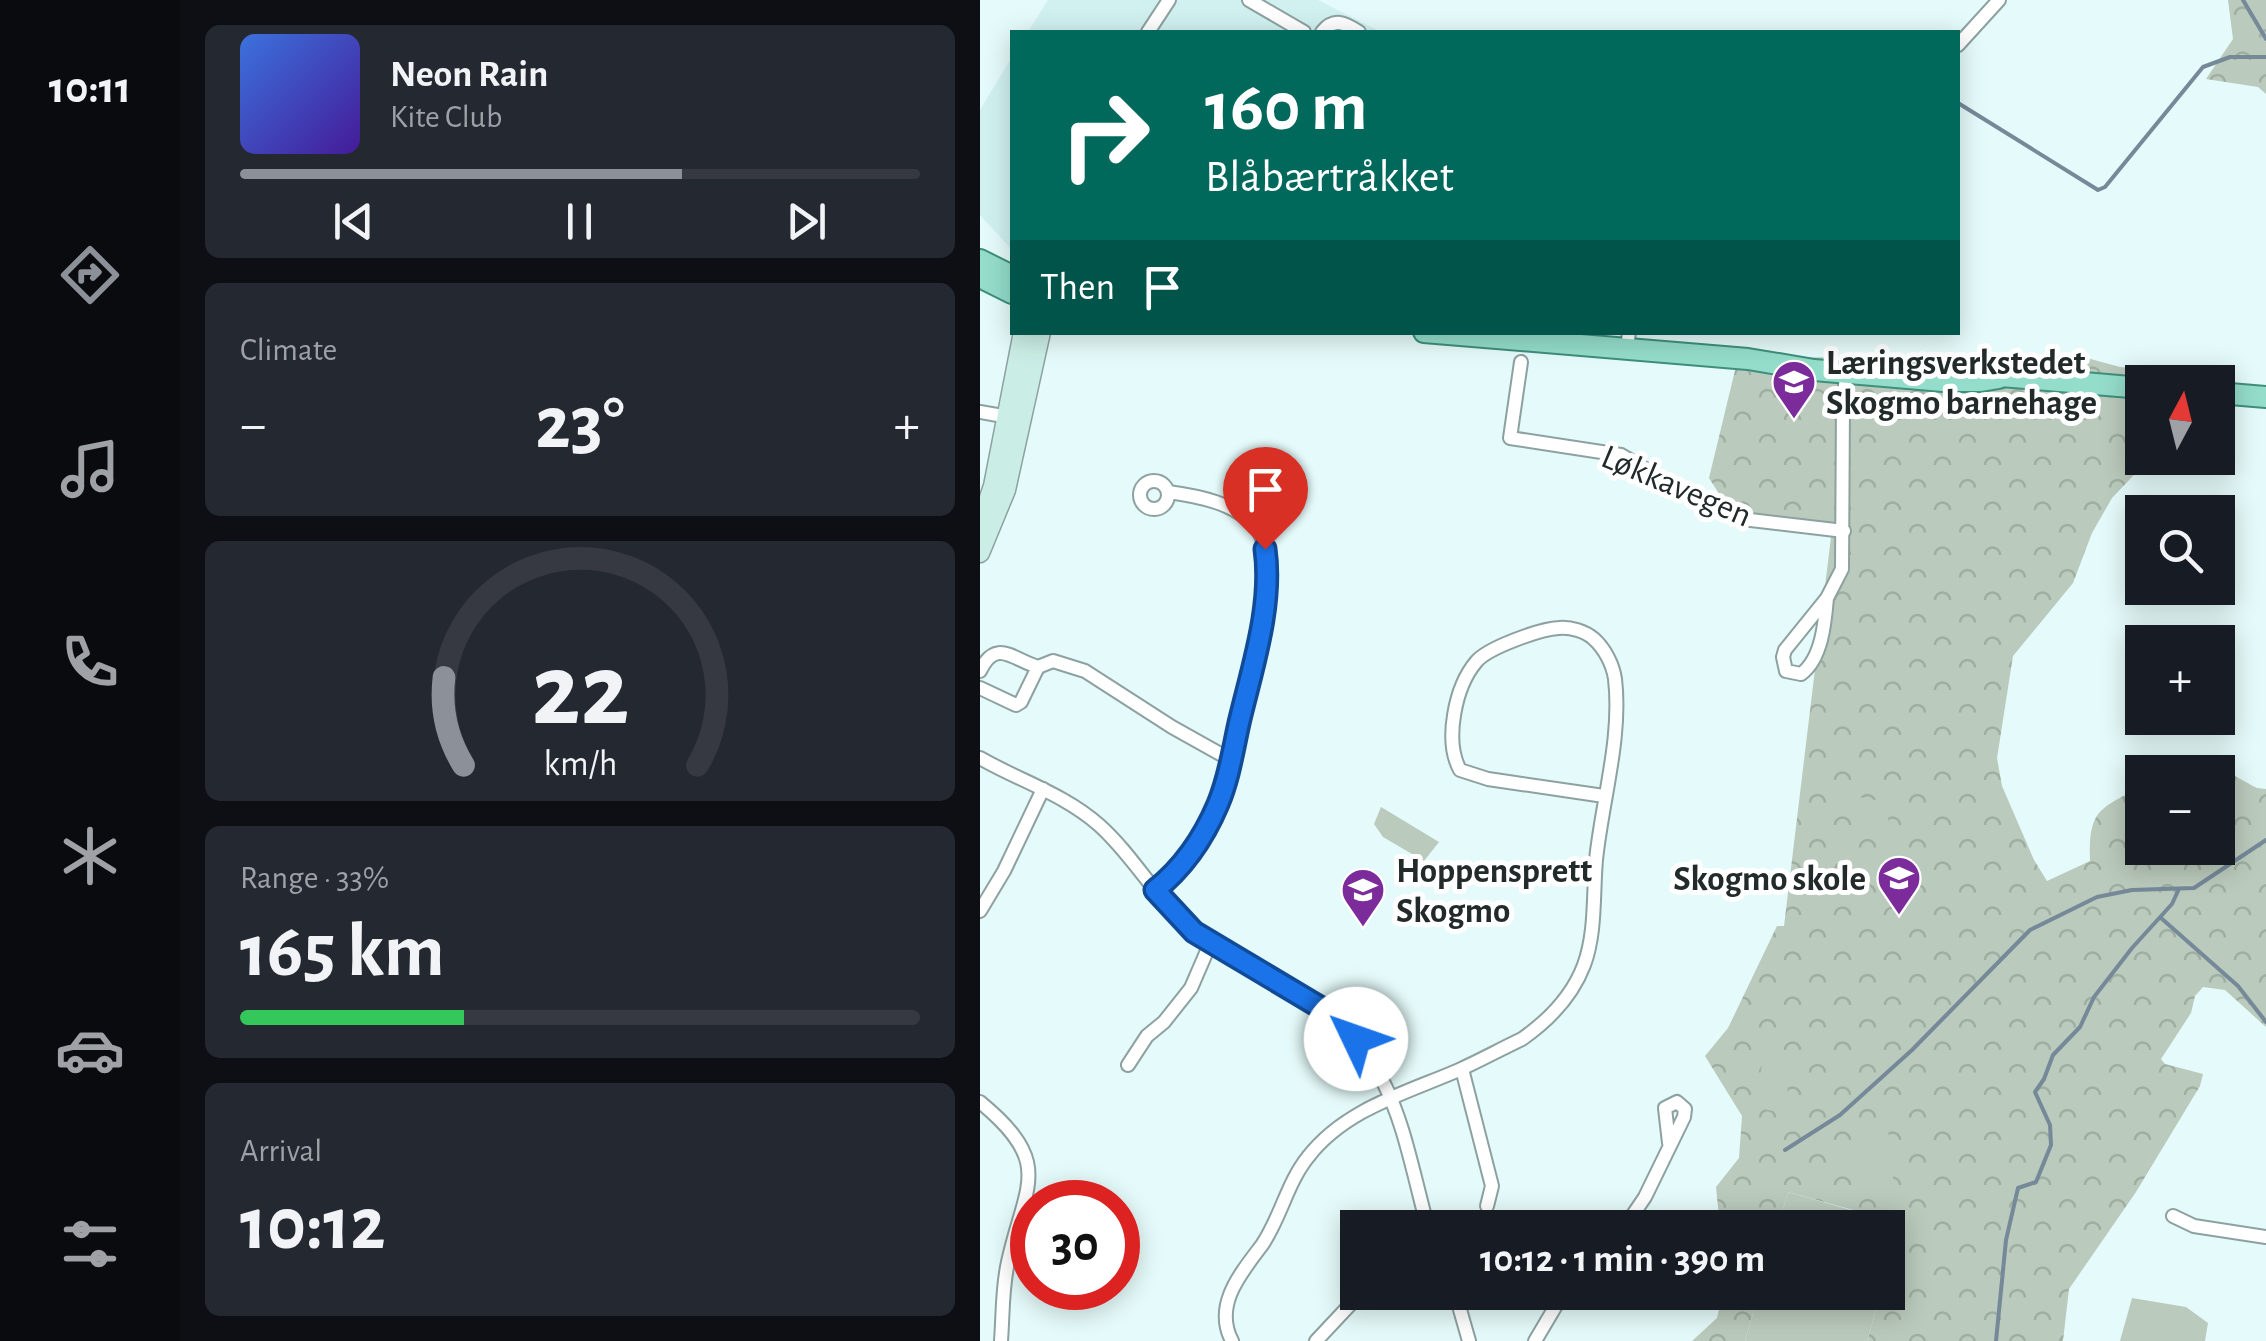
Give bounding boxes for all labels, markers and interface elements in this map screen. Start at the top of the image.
text: Neon Rain [390,56,548,94]
text: 10:11 [49,66,131,111]
icon: right [1040,70,1170,200]
text: 160 m [1205,73,1368,143]
text: Kite Club [390,101,502,133]
text: Blåbærtråkket [1205,155,1454,200]
icon: previous [326,194,381,249]
icon: pause [552,194,607,249]
icon: next [779,194,834,249]
icon: directions [55,240,125,310]
icon: arrive [1135,260,1190,315]
text: Then [1040,269,1115,307]
text: Climate [240,334,337,366]
place label: Læringsverkstedet Skogmo barnehage [1826,346,2097,421]
school or university icon: Læringsverkstedet Skogmo barnehage [1771,359,1817,420]
north arrow [2125,365,2235,475]
map controls [2125,365,2235,865]
text: 23° [535,387,625,462]
text: − [240,398,266,453]
text: + [894,398,920,453]
icon: music [55,434,125,504]
street label: Løkkavegen [1596,439,1757,534]
pin [1223,447,1308,550]
icon: arrive [1238,462,1293,517]
button: search [2125,495,2235,605]
button: + [2125,625,2235,735]
icon: phone [55,627,125,697]
text: 22 [531,640,629,744]
text: km/h [543,746,617,782]
button: − [2125,755,2235,865]
icon: climate [55,821,125,891]
place label: Hoppensprett Skogmo [1396,854,1592,929]
school or university icon: Skogmo skole [1876,855,1922,916]
text: Range · 33% [240,862,389,894]
place label: Skogmo skole [1673,862,1866,897]
school or university icon: Hoppensprett Skogmo [1340,867,1386,928]
text: 165 km [240,915,445,990]
position arrow [1304,987,1408,1091]
icon: car [55,1015,125,1085]
text: Arrival [240,1135,322,1167]
speed limit sign: 30 [1010,1180,1140,1310]
text: 10:12 [240,1188,386,1263]
icon: filters [55,1209,125,1279]
text: 10:12 · 1 min · 390 m [1480,1241,1765,1279]

